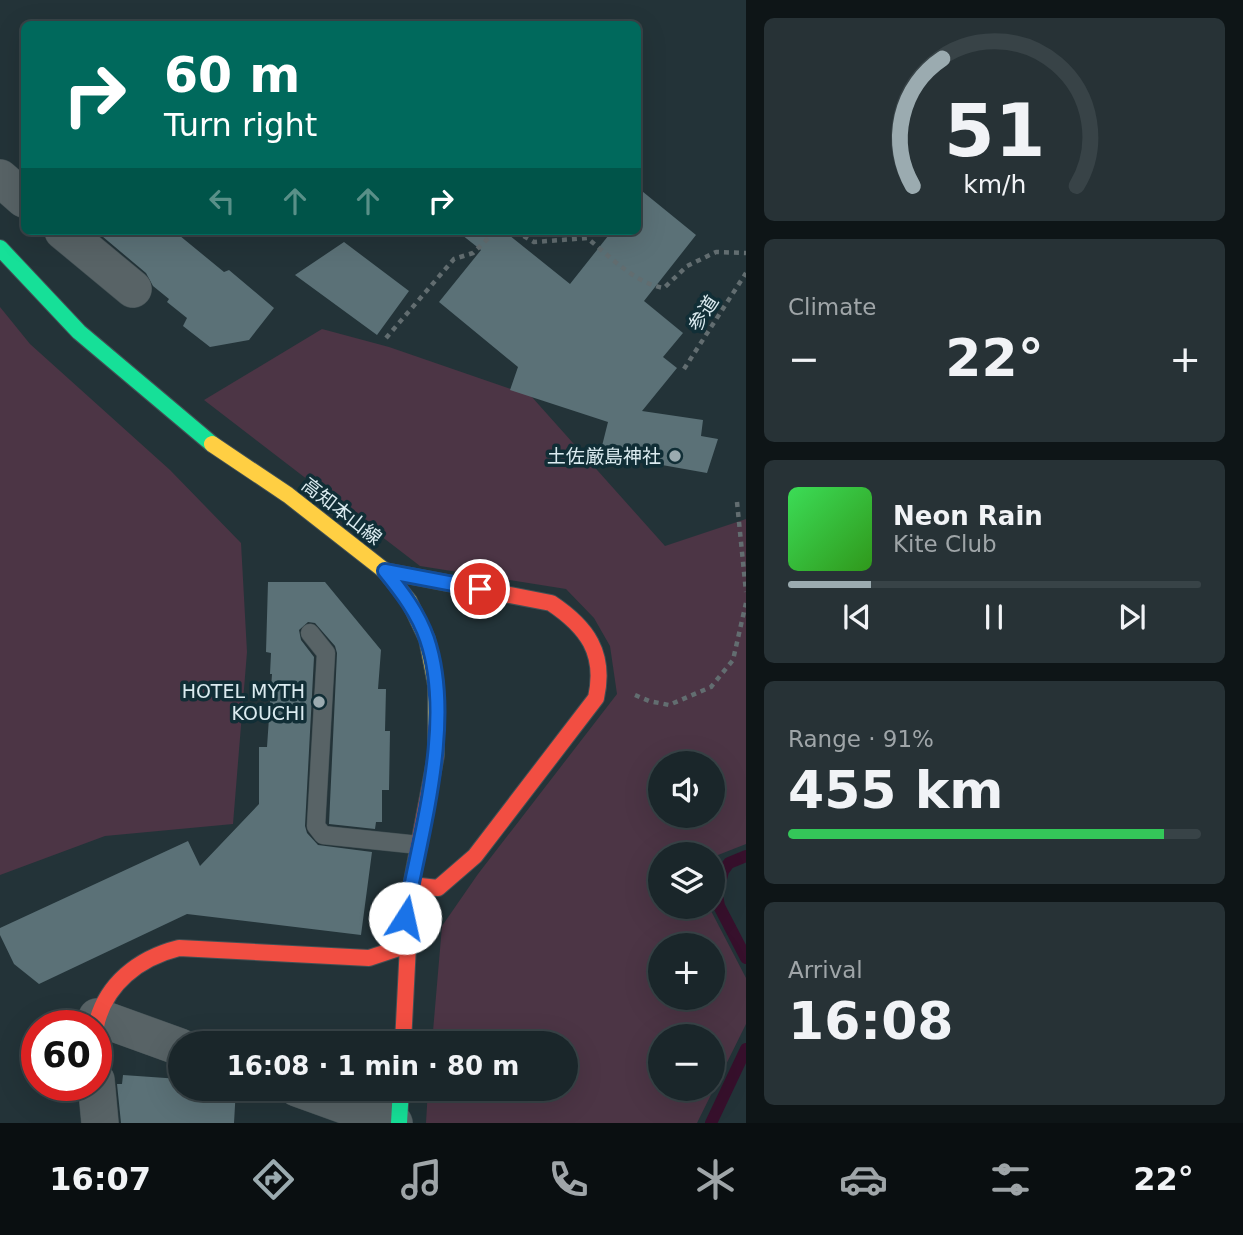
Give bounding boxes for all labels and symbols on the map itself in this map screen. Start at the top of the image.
street label: 参道 [683,291,723,335]
place label: 土佐厳島神社 [547,445,661,467]
marker: 土佐厳島神社 [667,448,683,464]
street label: 高知本山線 [298,473,386,549]
pin [450,559,510,619]
place label: HOTEL MYTH KOUCHI [182,680,305,724]
marker: HOTEL MYTH KOUCHI [311,694,327,710]
position arrow [368,881,442,955]
speed limit sign: 60 [21,1010,112,1101]

